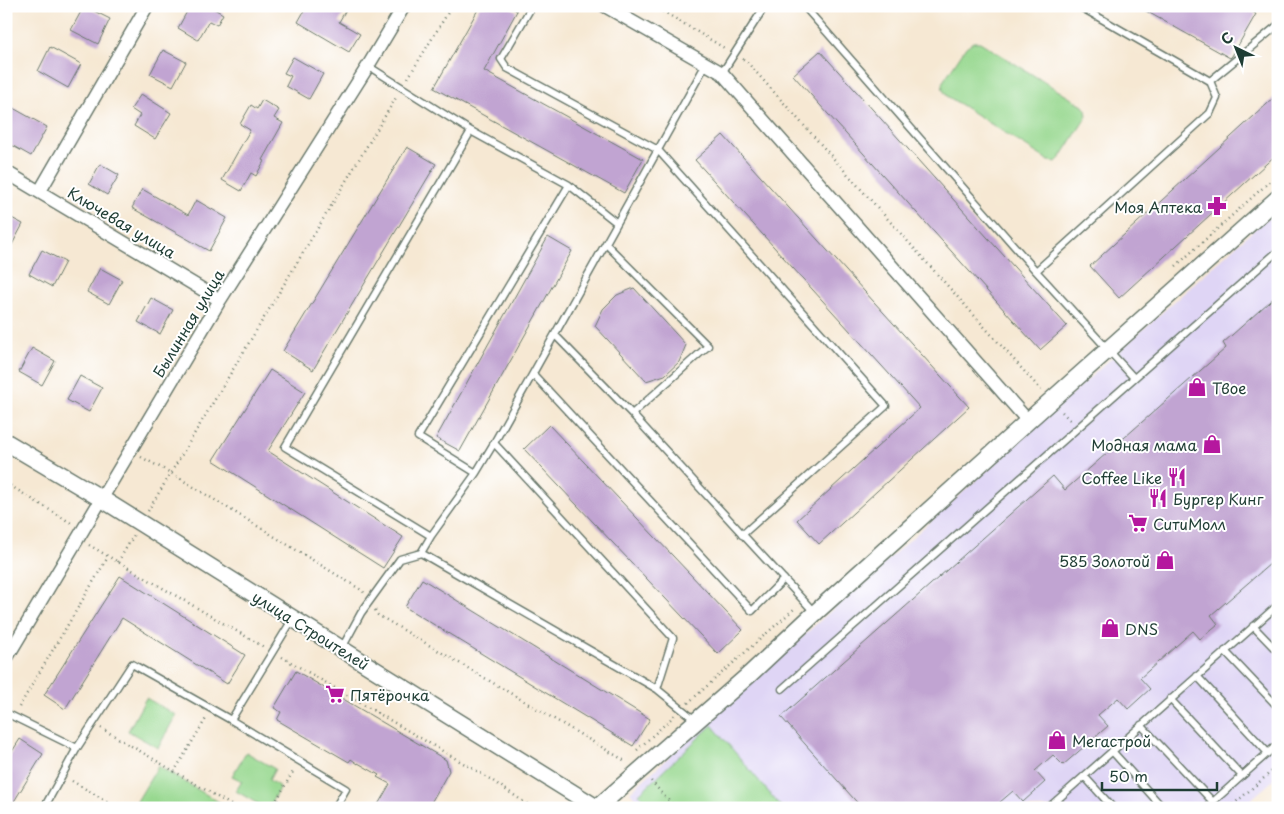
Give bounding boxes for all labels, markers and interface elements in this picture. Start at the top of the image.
north arrow [1212,22,1262,72]
text: С [1216,27,1238,49]
street label: Ключевая улица [64,181,181,264]
place label: Моя Аптека [1114,195,1203,218]
pharmacy icon: Моя Аптека [1206,195,1228,217]
street label: Былинная улица [147,264,230,381]
shop icon: Твое [1186,376,1208,398]
place label: Твое [1212,376,1246,399]
place label: Модная мама [1091,433,1198,456]
shop icon: Модная мама [1201,433,1223,455]
place label: Coffee Like [1081,466,1162,489]
restaurant icon: Coffee Like [1166,466,1188,488]
restaurant icon: Бургер Кинг [1147,487,1169,509]
place label: Бургер Кинг [1173,487,1264,510]
supermarket icon: СитиМолл [1127,512,1149,534]
place label: СитиМолл [1153,512,1226,535]
place label: 585 Золотой [1059,549,1150,572]
shop icon: 585 Золотой [1154,549,1176,571]
street label: улица Строителей [248,585,374,675]
shop icon: DNS [1099,617,1121,639]
place label: DNS [1125,617,1158,640]
supermarket icon: Пятёрочка [324,683,346,705]
place label: Пятёрочка [350,683,430,706]
shop icon: Мегастрой [1046,729,1068,751]
place label: Мегастрой [1072,729,1151,752]
scale bar [1102,759,1216,791]
text: 50 m [1109,764,1148,787]

